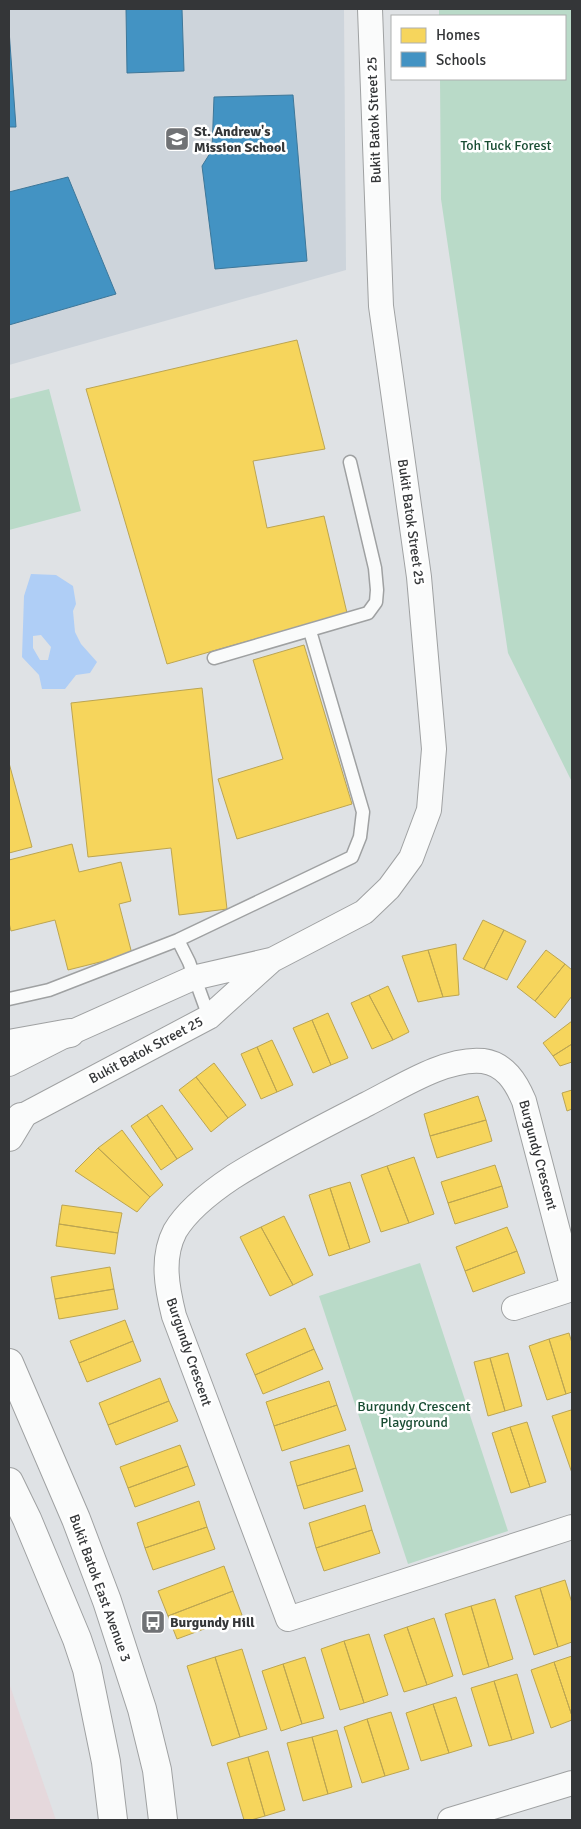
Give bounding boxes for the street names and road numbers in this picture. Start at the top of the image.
street label: Bukit Batok Street 25 [363,56,385,184]
street label: Bukit Batok Street 25 [394,458,428,586]
street label: Bukit Batok Street 25 [86,1013,206,1087]
street label: Burgundy Crescent [515,1098,561,1212]
street label: Burgundy Crescent [162,1296,216,1408]
street label: Bukit Batok East Avenue 3 [65,1512,135,1664]

